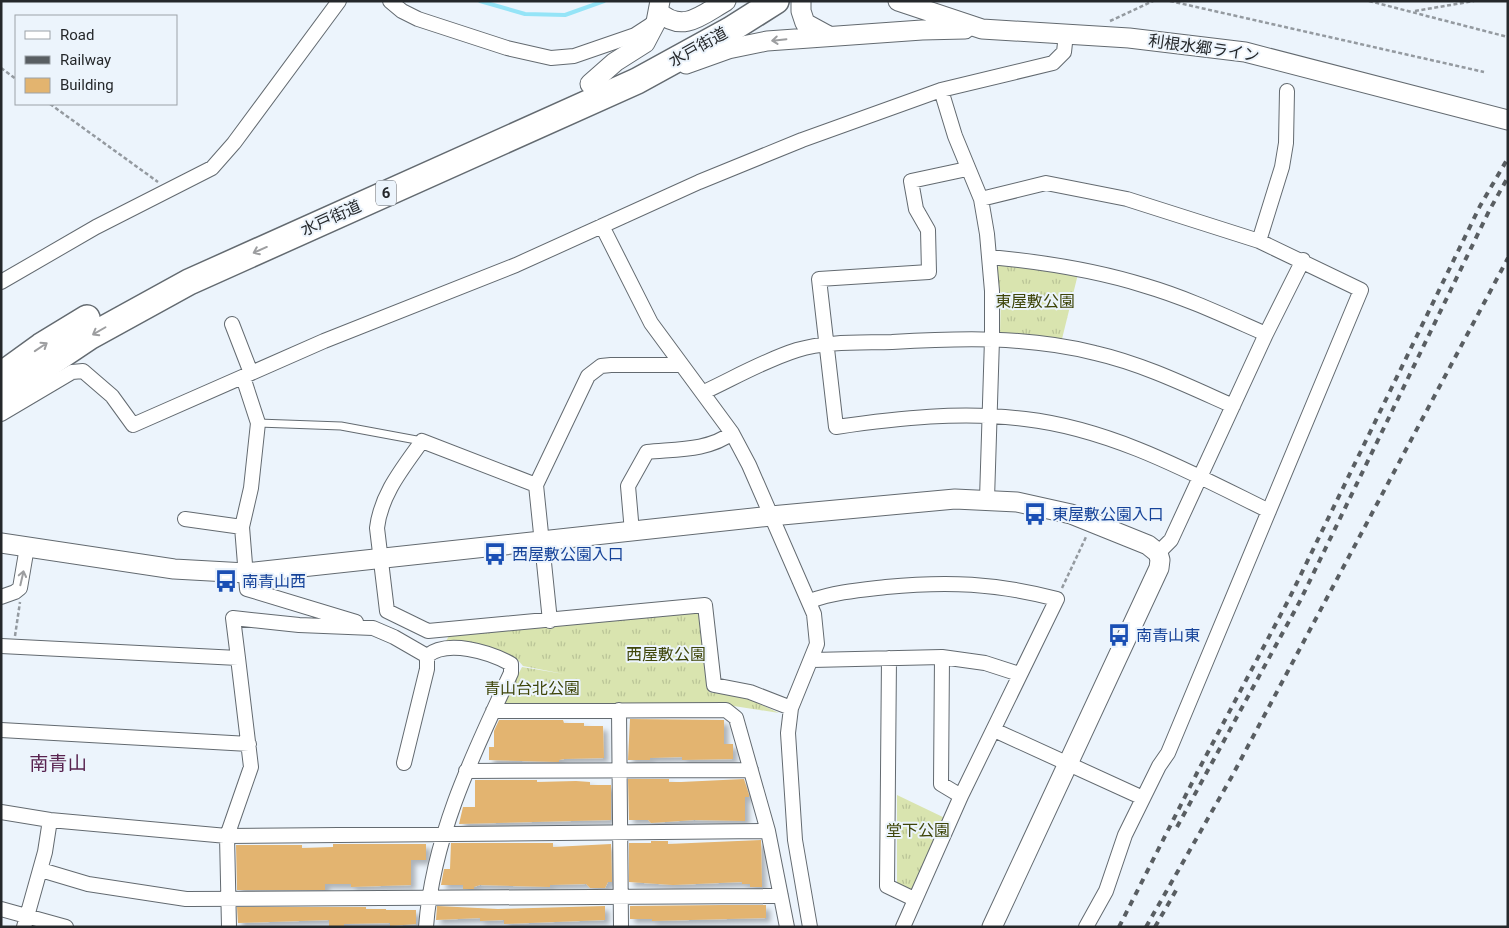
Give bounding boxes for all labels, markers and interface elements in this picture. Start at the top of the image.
legend [15,15,178,105]
street label: 水戸街道 [665,23,731,71]
text: Road [60,26,94,44]
street label: 利根水郷ライン [1147,31,1261,65]
one-way arrow [771,35,787,45]
text: Railway [60,51,111,69]
text: Building [60,76,114,94]
road number: 6 [376,180,396,206]
street label: 水戸街道 [298,196,364,240]
one-way arrow [253,245,268,255]
park label: 東屋敷公園 [995,292,1075,311]
one-way arrow [93,326,107,336]
one-way arrow [34,341,48,352]
bus stop icon: 東屋敷公園入口 [1022,501,1048,527]
place label: 東屋敷公園入口 [1052,505,1164,524]
bus stop icon: 西屋敷公園入口 [482,541,508,567]
place label: 西屋敷公園入口 [512,545,624,564]
bus stop icon: 南青山西 [213,568,239,594]
one-way arrow [18,571,27,587]
place label: 南青山西 [242,572,306,591]
bus stop icon: 南青山東 [1106,622,1132,648]
place label: 南青山東 [1136,626,1200,645]
park label: 西屋敷公園 [626,645,706,664]
park label: 青山台北公園 [484,679,580,698]
district label: 南青山 [29,752,87,775]
park label: 堂下公園 [886,821,950,840]

